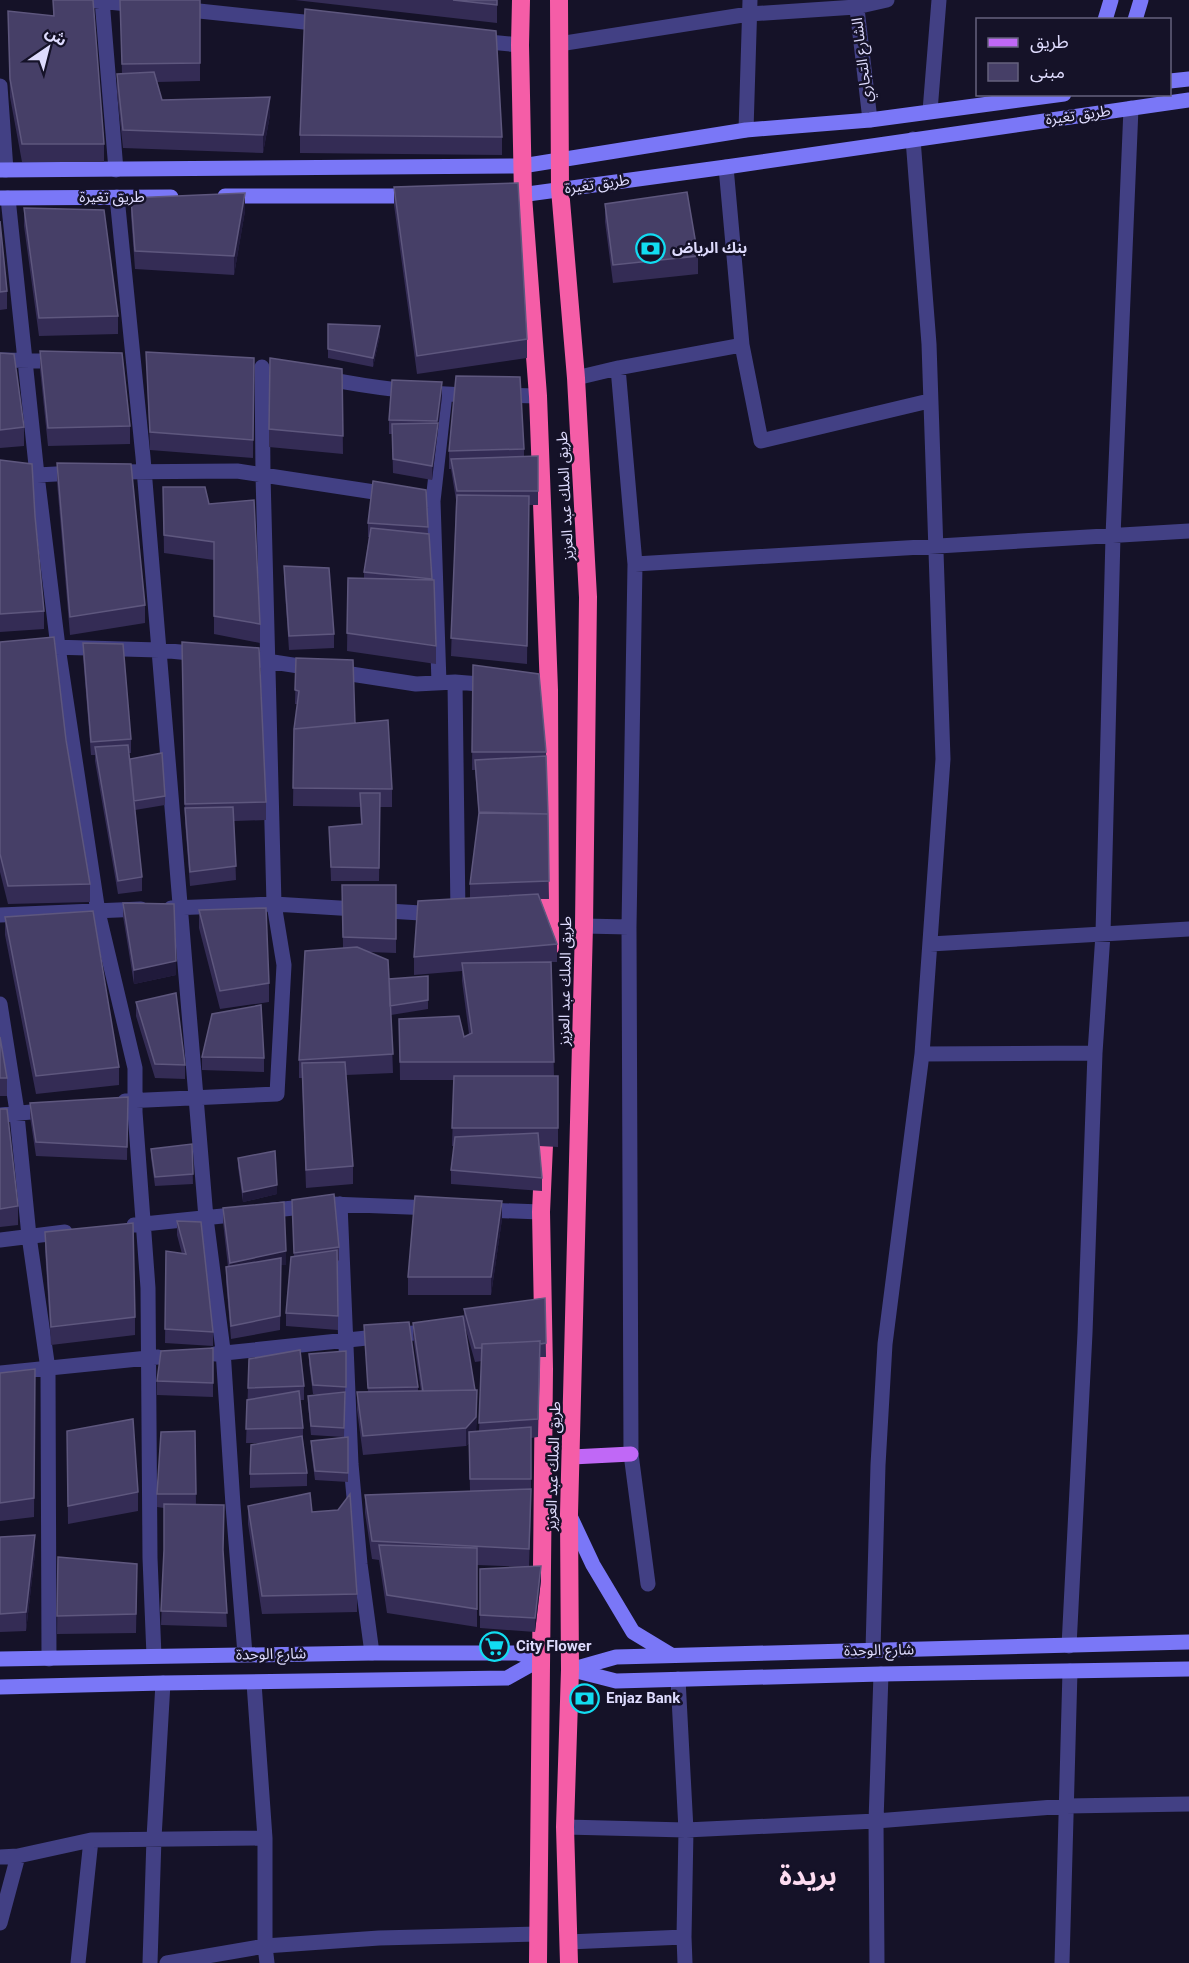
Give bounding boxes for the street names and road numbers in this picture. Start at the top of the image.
street label: الشارع التجاري [848,16,879,103]
street label: طريق تغيرة [1044,102,1112,129]
street label: طريق تغيرة [563,171,631,198]
street label: طريق تغيرة [79,188,145,207]
street label: طريق الملك عبد العزيز [553,431,578,562]
street label: طريق الملك عبد العزيز [555,916,576,1047]
street label: طريق الملك عبد العزيز [542,1401,565,1532]
street label: شارع الوحدة [844,1640,915,1663]
street label: شارع الوحدة [236,1644,307,1667]

